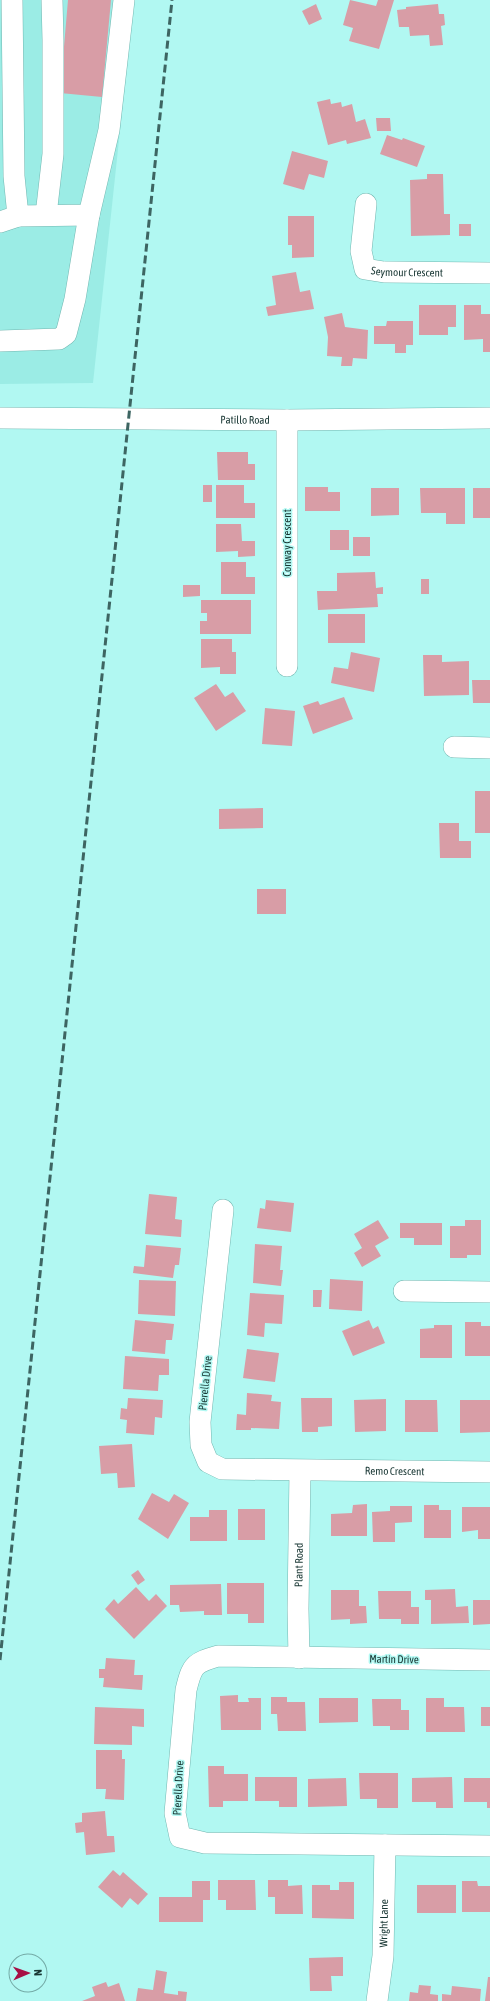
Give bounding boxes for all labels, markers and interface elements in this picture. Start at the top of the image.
street label: Seymour Crescent [370,264,443,279]
street label: Patillo Road [220,414,270,426]
street label: Conway Crescent [281,509,293,577]
street label: Pierella Drive [196,1355,214,1411]
street label: Remo Crescent [365,1465,425,1477]
street label: Plant Road [292,1543,305,1587]
street label: Martin Drive [369,1653,419,1665]
street label: Pierella Drive [171,1760,185,1816]
street label: Wright Lane [377,1899,390,1948]
north arrow [8,1953,48,1993]
text: N [32,1969,44,1976]

